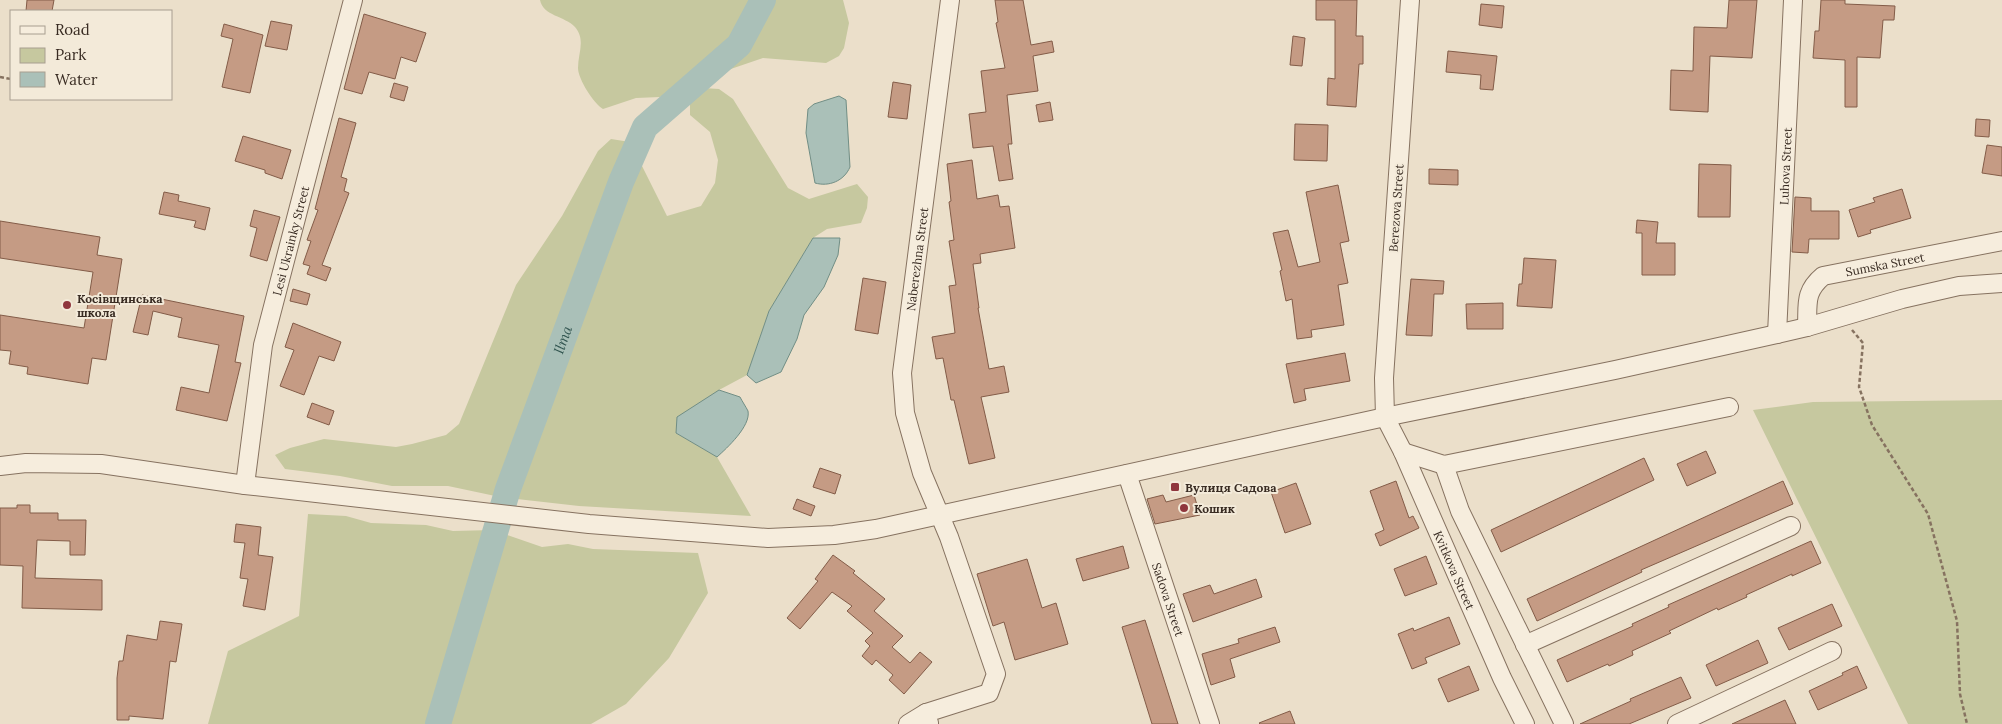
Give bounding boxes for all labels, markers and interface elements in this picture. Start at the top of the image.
legend [10,10,172,100]
text: Road [55,20,90,39]
text: Park [55,45,86,64]
text: Water [55,70,98,89]
street label: Luhova Street [1776,127,1794,205]
street label: Berezova Street [1385,163,1407,252]
street label: Lesi Ukrainky Street [269,184,312,297]
street label: Naberezhna Street [903,206,931,312]
street label: Sumska Street [1844,249,1926,279]
place label: Косівщинська школа [77,291,163,320]
marker: Косівщинська школа [61,299,73,311]
water label: Ilma [549,323,576,356]
place label: Вулиця Садова [1185,480,1277,495]
marker: Вулиця Садова [1169,481,1181,493]
place label: Кошик [1194,501,1235,516]
marker: Кошик [1178,502,1190,514]
street label: Kvitkova Street [1431,528,1479,612]
street label: Sadova Street [1149,561,1188,638]

